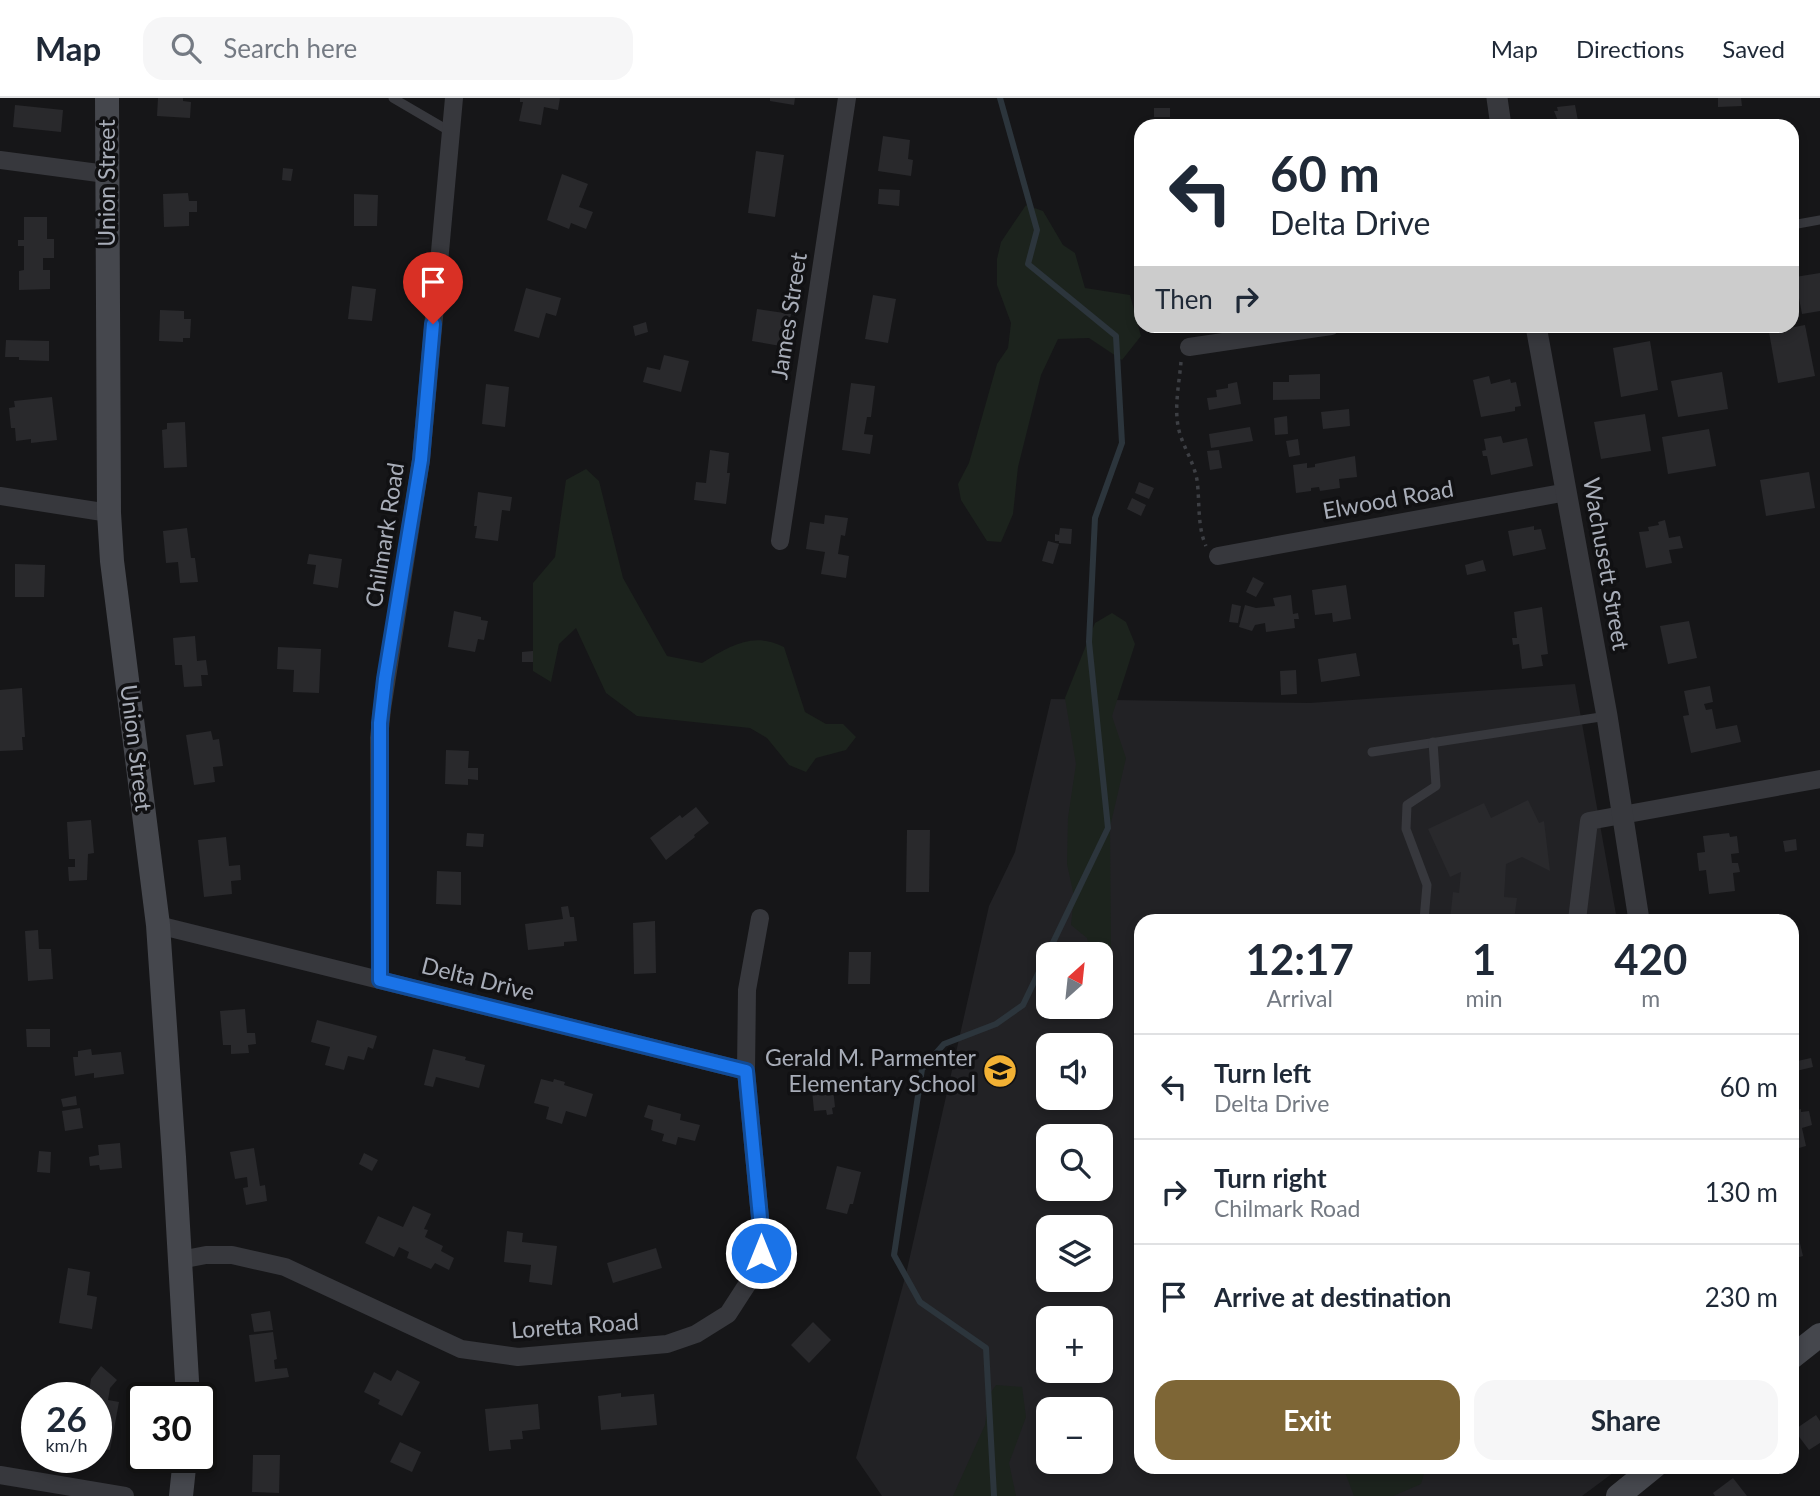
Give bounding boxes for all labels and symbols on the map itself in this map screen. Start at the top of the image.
street label: Union Street [92,119,120,247]
street label: James Street [764,250,812,381]
pin [403,252,463,324]
street label: Chilmark Road [359,460,409,609]
street label: Elwood Road [1320,474,1455,524]
street label: Wachusett Street [1578,475,1636,653]
street label: Union Street [115,683,159,813]
north arrow [1036,942,1113,1018]
street label: Delta Drive [419,950,538,1006]
place label: Gerald M. Parmenter Elementary School [765,1043,977,1097]
school or university icon: Gerald M. Parmenter Elementary School [981,1052,1019,1090]
position arrow [724,1216,798,1290]
street label: Loretta Road [510,1307,640,1343]
speed limit sign: 30 [126,1382,217,1473]

